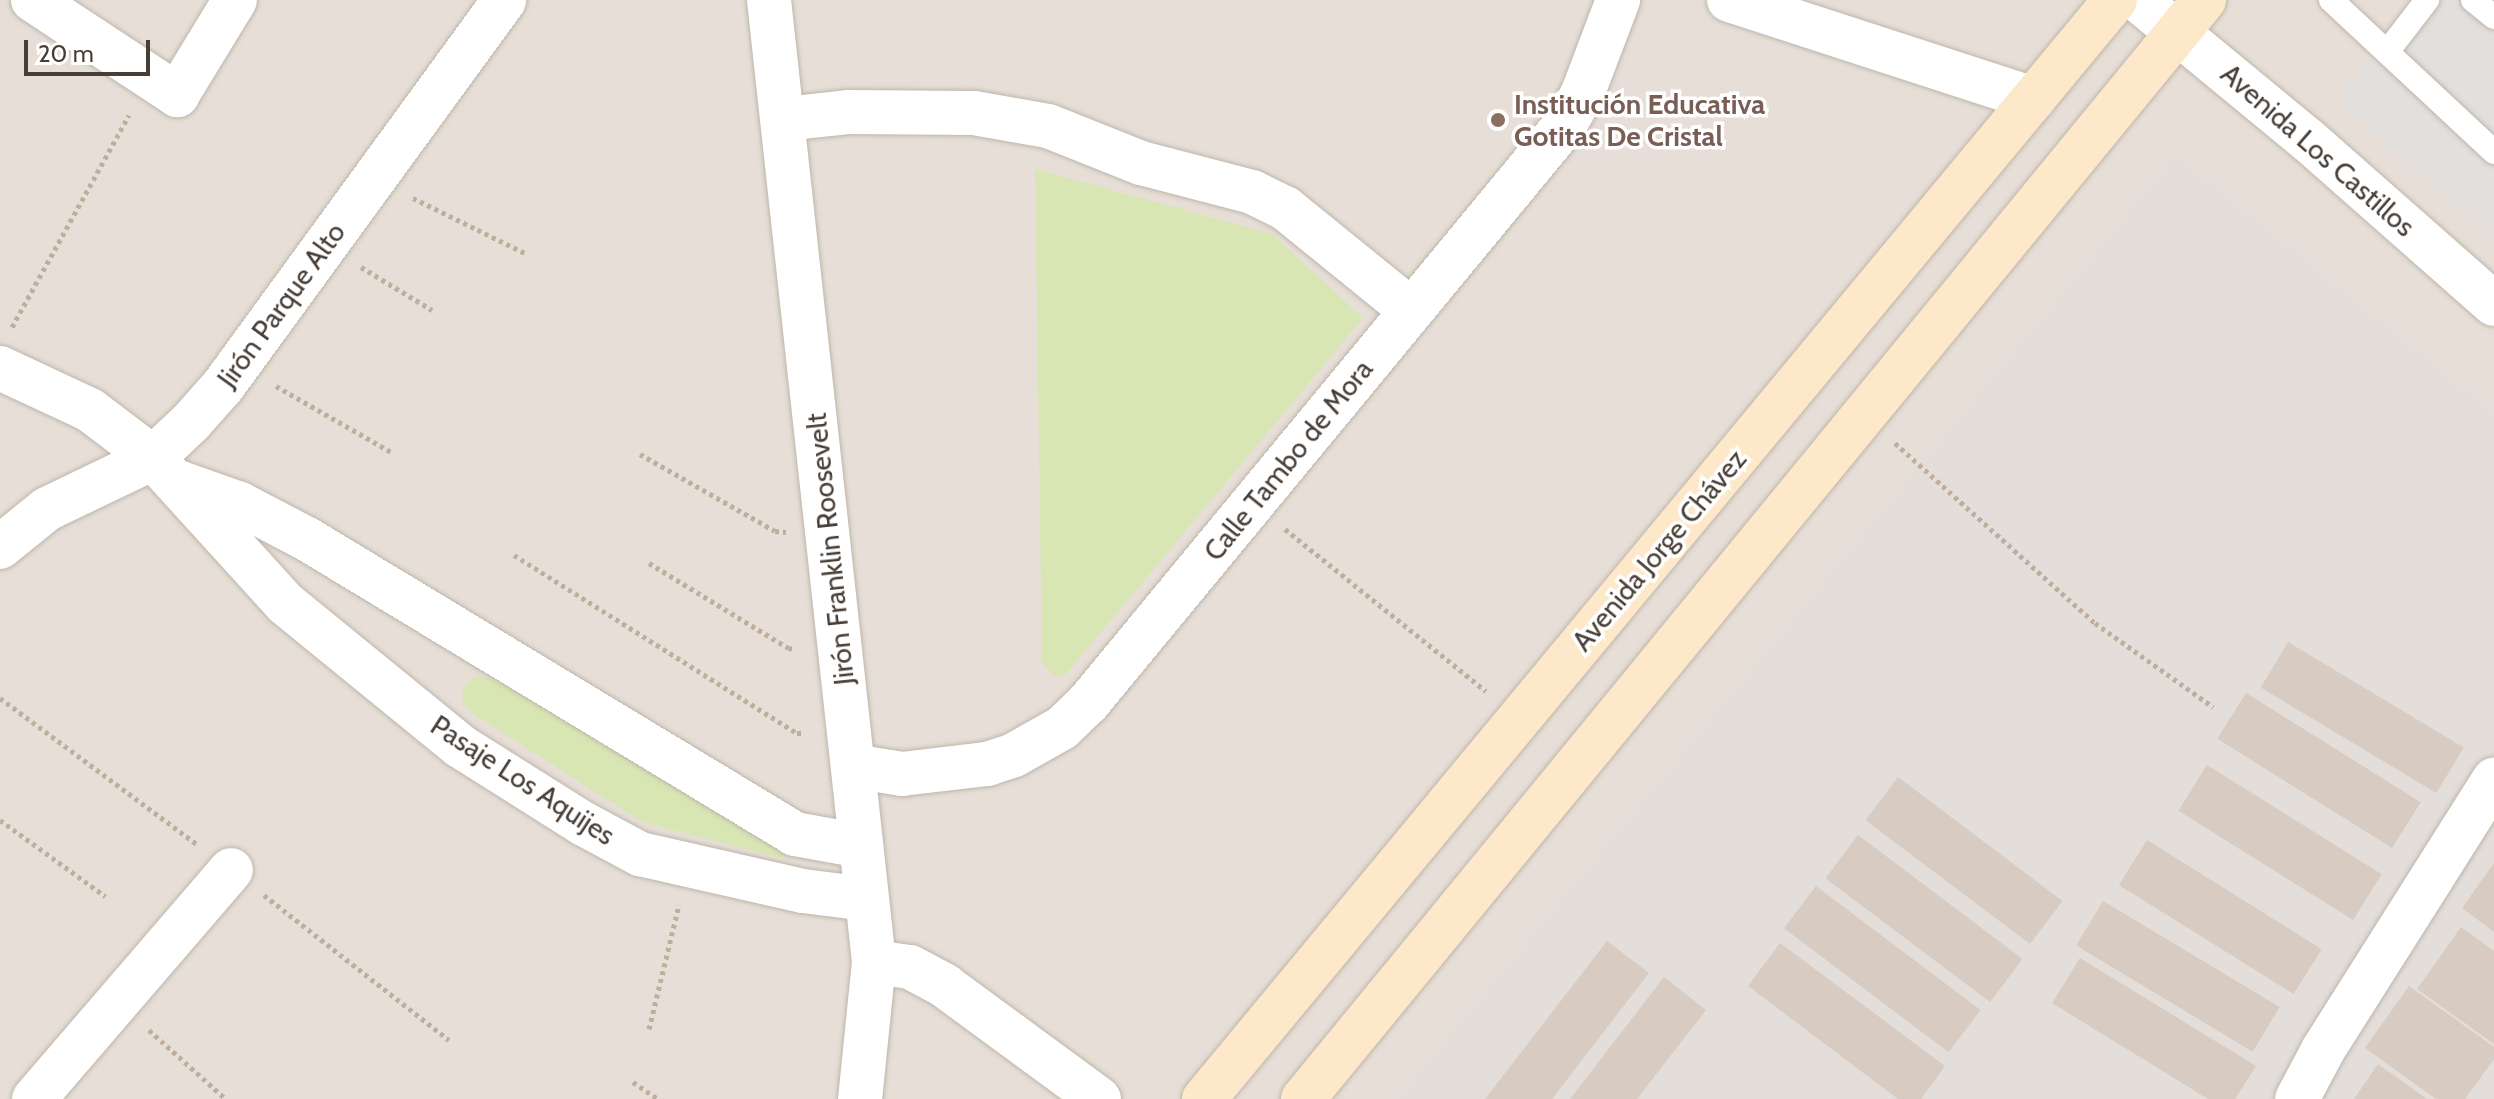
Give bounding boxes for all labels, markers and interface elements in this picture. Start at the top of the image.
scale bar [28,24,154,74]
text: 20 m [38,39,94,68]
street label: Avenida Los Castillos [2214,57,2422,243]
place label: Institución Educativa Gotitas De Cristal [1514,87,1765,153]
marker: Institución Educativa Gotitas De Cristal [1489,111,1507,129]
street label: Jirón Parque Alto [210,216,352,394]
street label: Calle Tambo de Mora [1197,353,1379,567]
street label: Jirón Franklin Roosevelt [799,411,861,687]
street label: Avenida Jorge Chávez [1565,442,1753,658]
street label: Pasaje Los Aquijes [425,708,621,852]

